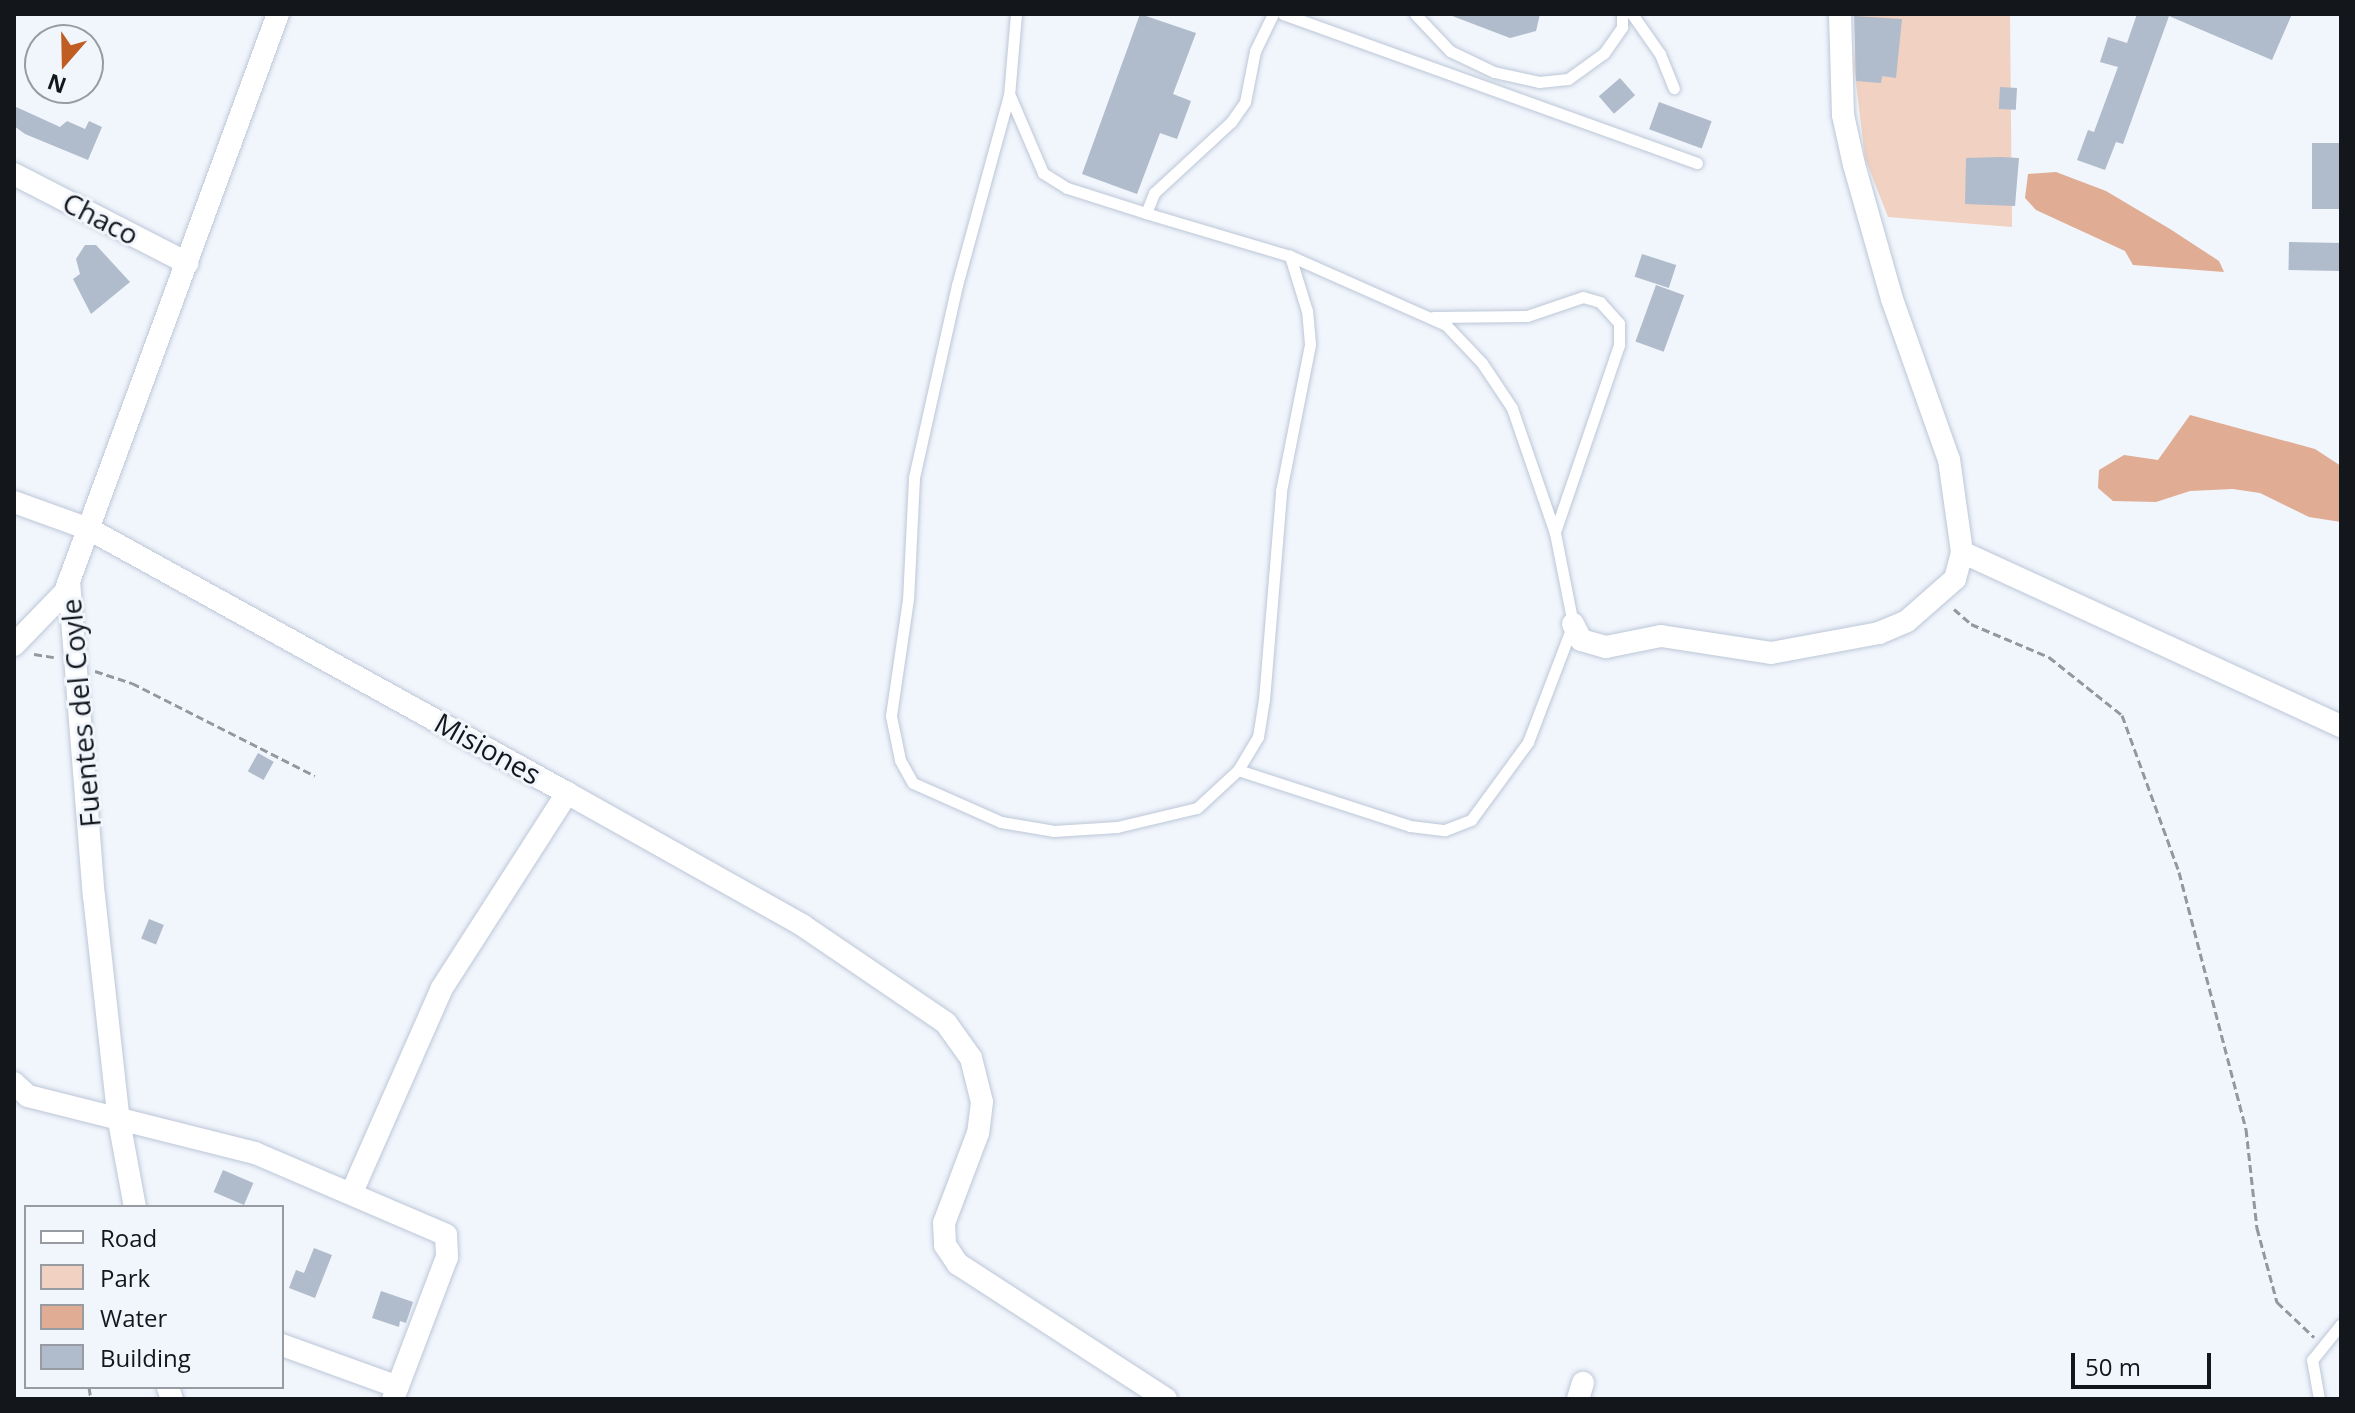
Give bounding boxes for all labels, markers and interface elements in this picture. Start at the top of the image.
north arrow [24,24,104,104]
text: N [43,68,70,102]
street label: Chaco [57,185,145,251]
street label: Fuentes del Coyle [53,597,107,829]
street label: Misiones [429,705,547,791]
legend [24,1205,284,1389]
text: Road [100,1221,157,1254]
text: Park [100,1261,150,1294]
text: Water [100,1301,167,1334]
scale bar [2075,1337,2215,1387]
text: Building [100,1341,191,1374]
text: 50 m [2085,1350,2141,1383]

